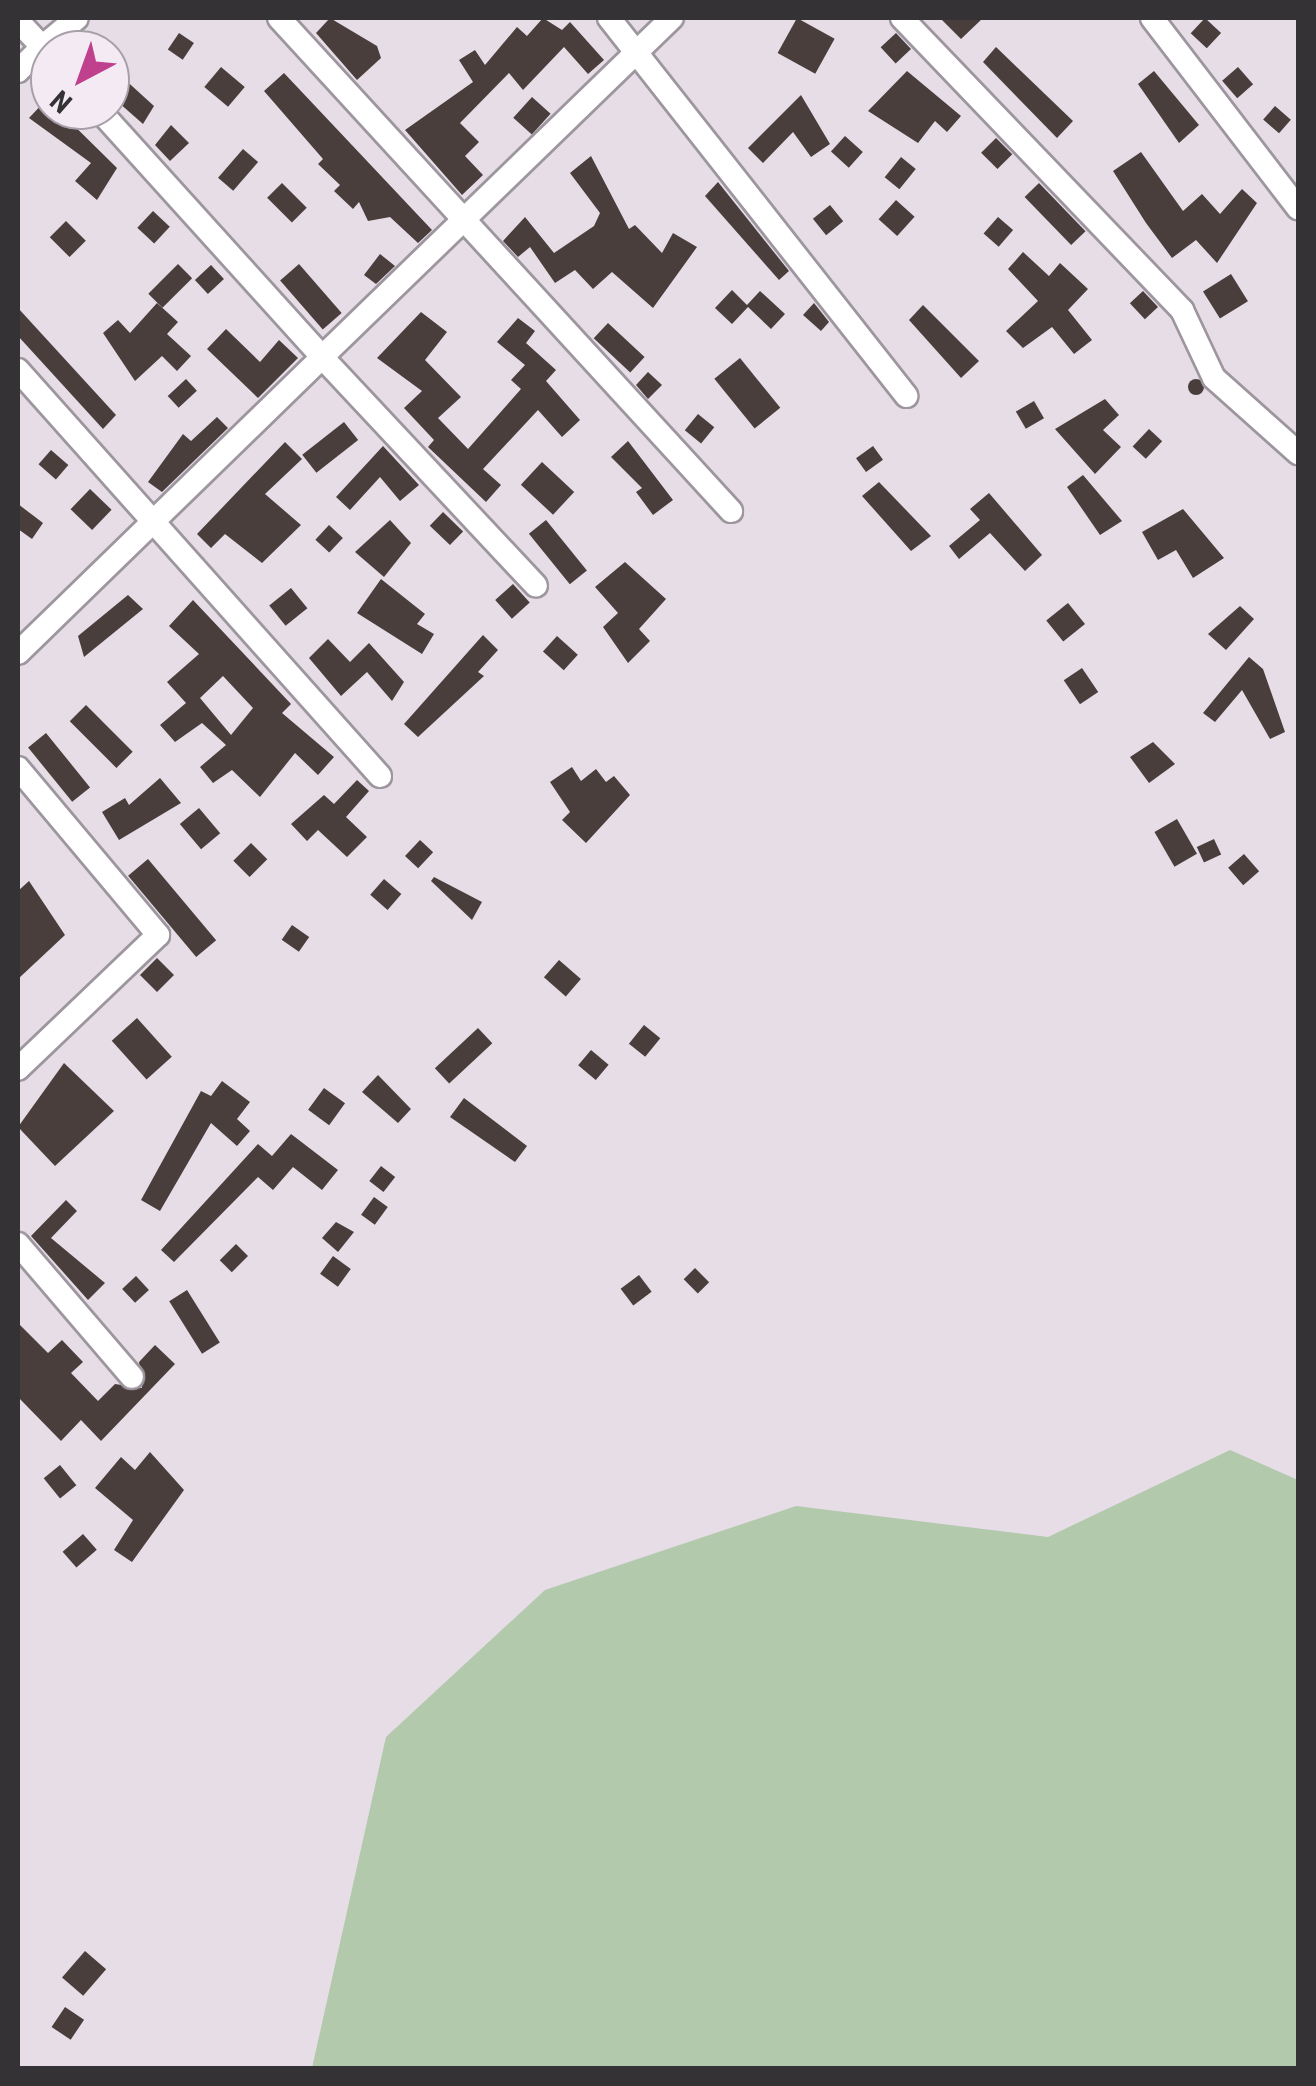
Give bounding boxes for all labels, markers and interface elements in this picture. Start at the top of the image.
north arrow [30,30,130,130]
text: N [44,83,79,120]

